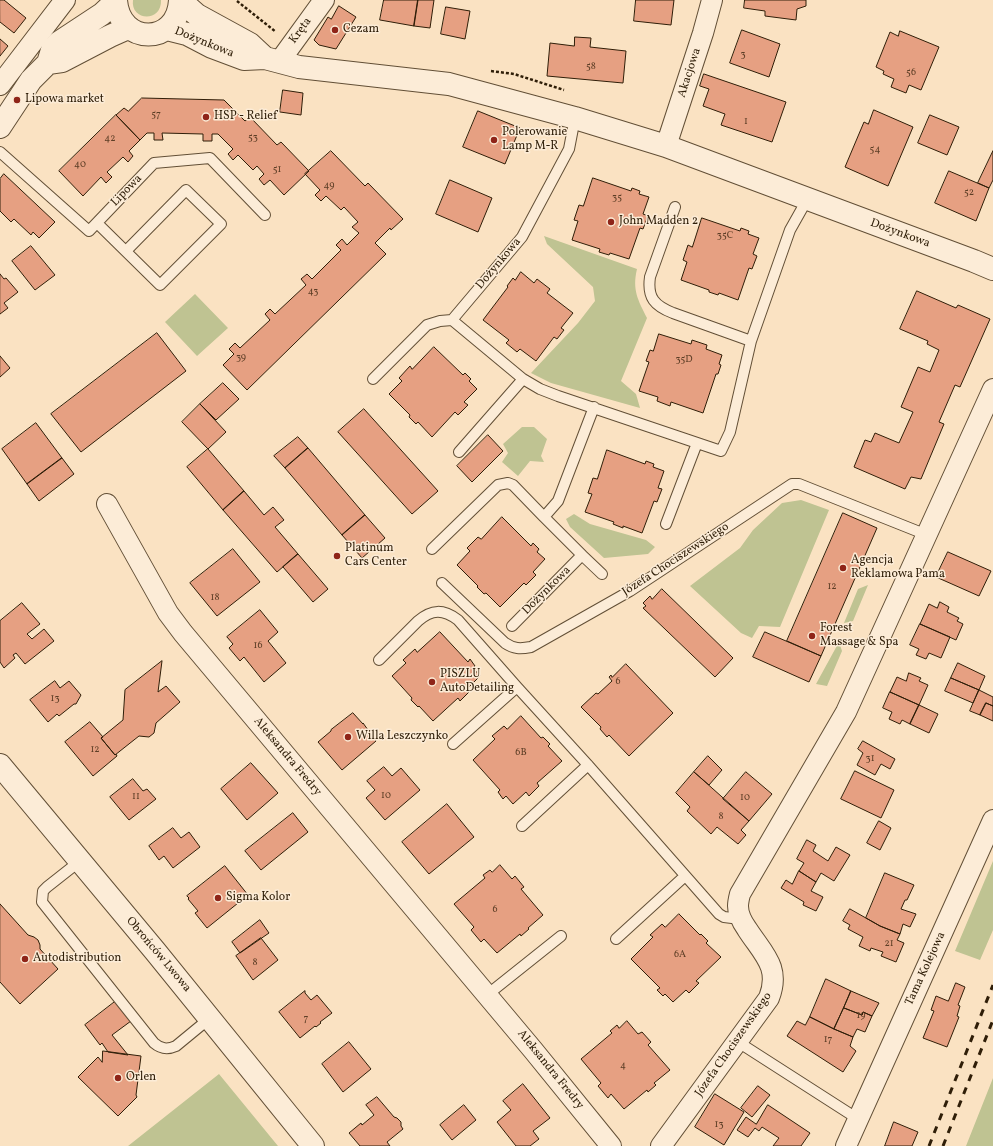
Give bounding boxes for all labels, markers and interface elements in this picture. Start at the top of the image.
street label: Kręta [287,15,315,47]
place label: Cezam [343,23,379,37]
street label: Dożynkowa [172,25,236,61]
marker: Cezam [330,25,340,35]
street label: Akacjowa [675,46,705,100]
house number: 3 [740,49,746,61]
house number: 58 [586,61,596,73]
house number: 56 [906,67,916,79]
place label: Lipowa market [25,93,104,107]
marker: Lipowa market [12,95,22,105]
house number: 57 [151,109,161,121]
place label: HSP - Relief [214,110,277,124]
marker: HSP - Relief [201,112,211,122]
house number: 1 [744,116,748,128]
place label: Polerowanie Lamp M-R [502,126,567,154]
house number: 53 [248,132,258,144]
house number: 42 [104,133,116,145]
marker: Polerowanie Lamp M-R [489,135,499,145]
house number: 54 [870,144,880,156]
house number: 40 [74,159,86,171]
house number: 51 [273,164,281,176]
street label: Lipowa [108,172,146,210]
house number: 49 [324,180,334,192]
house number: 52 [964,187,974,199]
house number: 35 [612,192,622,204]
place label: John Madden 2 [619,215,698,229]
marker: John Madden 2 [606,217,616,227]
street label: Dożynkowa [868,217,932,251]
house number: 35C [717,230,733,242]
street label: Dożynkowa [473,235,525,293]
house number: 43 [308,286,318,298]
house number: 39 [236,352,246,364]
house number: 35D [675,354,693,366]
street label: Józefa Chociszewskiego [620,520,732,600]
place label: Platinum Cars Center [345,542,407,570]
marker: Platinum Cars Center [332,551,342,561]
place label: Agencja Reklamowa Pama [851,554,945,582]
marker: Agencja Reklamowa Pama [838,563,848,573]
street label: Dożynkowa [520,564,574,618]
house number: 12 [827,581,837,593]
house number: 18 [211,592,219,604]
place label: Forest Massage & Spa [820,622,898,650]
marker: Forest Massage & Spa [807,631,817,641]
house number: 16 [254,640,262,652]
place label: PISZLU AutoDetailing [440,668,514,696]
house number: 6 [615,676,621,688]
marker: PISZLU AutoDetailing [427,677,437,687]
house number: 13 [50,693,60,705]
street label: Aleksandra Fredry [250,715,324,799]
place label: Willa Leszczynko [356,730,448,744]
marker: Willa Leszczynko [343,732,353,742]
house number: 12 [90,744,100,756]
house number: 6B [515,747,527,759]
house number: 31 [865,753,875,765]
house number: 10 [381,790,391,802]
house number: 11 [132,791,140,803]
house number: 10 [740,792,750,804]
house number: 8 [718,811,724,823]
place label: Sigma Kolor [226,891,290,905]
marker: Sigma Kolor [213,893,223,903]
house number: 6 [492,904,498,916]
street label: Obrońców Lwowa [122,914,194,996]
street label: Tama Kolejowa [903,930,949,1008]
house number: 21 [884,938,894,950]
house number: 6A [674,949,686,961]
place label: Autodistribution [33,952,122,966]
marker: Autodistribution [20,954,30,964]
house number: 8 [252,957,258,969]
street label: Józefa Chociszewskiego [692,990,776,1100]
house number: 19 [856,1010,866,1022]
house number: 7 [304,1013,308,1025]
street label: Aleksandra Fredry [514,1027,586,1113]
house number: 17 [824,1034,832,1046]
house number: 4 [620,1060,626,1072]
place label: Orlen [126,1071,156,1085]
marker: Orlen [113,1073,123,1083]
house number: 13 [714,1119,724,1131]

